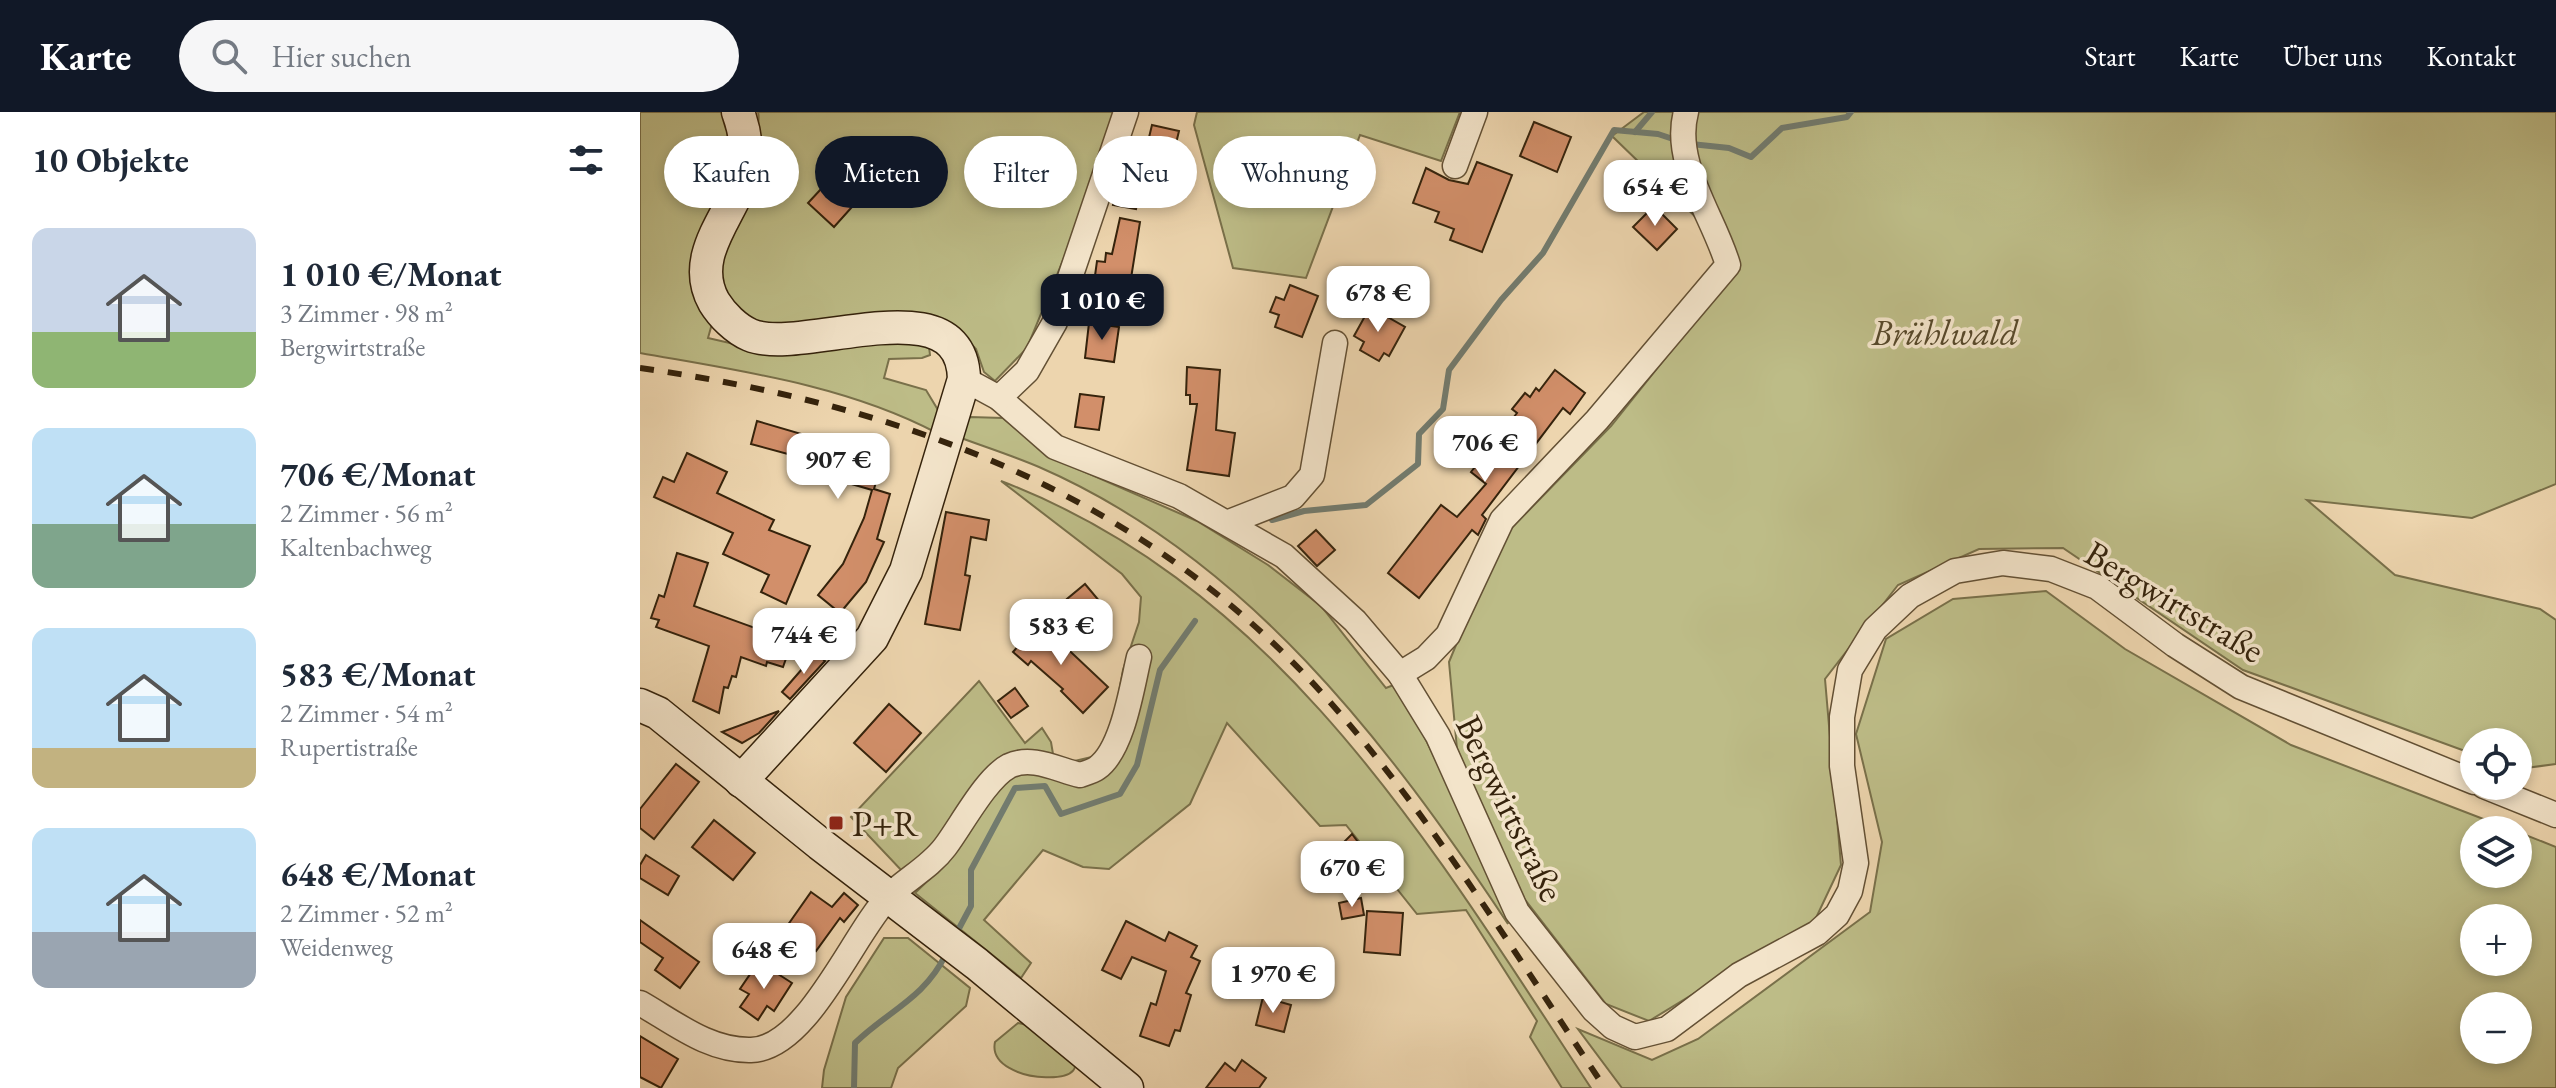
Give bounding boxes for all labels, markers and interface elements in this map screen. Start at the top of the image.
search box [179,20,739,92]
text: Karte [40,32,131,81]
icon: search [207,34,251,78]
text: Hier suchen [271,37,412,76]
text: Start [2084,38,2136,74]
text: Karte [2180,38,2239,74]
text: Über uns [2283,38,2382,74]
text: Kontakt [2426,38,2516,74]
chip: Kaufen [664,136,799,208]
chip: Mieten [815,136,948,208]
chip: Filter [964,136,1077,208]
chip: Neu [1093,136,1197,208]
chip: Wohnung [1213,136,1376,208]
text: 10 Objekte [32,138,189,182]
icon: filters [564,138,608,182]
pin: 654 € [1599,160,1711,228]
text: 654 € [1622,169,1688,203]
text: 1 010 €/Monat [280,252,501,296]
icon: home [96,260,192,356]
pin: 678 € [1322,266,1434,334]
pin: 1 010 € [1028,274,1176,342]
text: 678 € [1345,275,1411,309]
text: 1 010 € [1059,283,1145,317]
text: 3 Zimmer · 98 m² [280,296,453,330]
park label: Brühlwald [1870,309,2019,356]
text: Bergwirtstraße [280,330,425,364]
pin: 706 € [1429,416,1541,484]
text: 706 € [1452,425,1518,459]
pin: 907 € [782,433,894,501]
text: 907 € [805,442,871,476]
text: 706 €/Monat [280,452,475,496]
icon: home [96,460,192,556]
text: 2 Zimmer · 56 m² [280,496,453,530]
street label: Bergwirtstraße [2076,529,2273,673]
text: Kaltenbachweg [280,530,432,564]
pin: 583 € [1005,599,1117,667]
pin: 744 € [748,608,860,676]
text: 583 € [1028,608,1094,642]
text: 744 € [771,617,837,651]
text: 583 €/Monat [280,652,475,696]
icon: home [96,660,192,756]
text: 2 Zimmer · 54 m² [280,696,453,730]
street label: Bergwirtstraße [1445,708,1576,909]
map controls [2460,728,2532,1064]
button: locate [2460,728,2532,800]
text: Rupertistraße [280,730,418,764]
place label: P+R [852,800,919,847]
marker: P+R [827,814,845,832]
button: layers [2460,816,2532,888]
pin: 670 € [1296,841,1408,909]
text: 670 € [1319,850,1385,884]
text: 648 €/Monat [280,852,475,896]
icon: home [96,860,192,956]
text: 2 Zimmer · 52 m² [280,896,453,930]
button: + [2460,904,2532,976]
pin: 648 € [708,923,820,991]
text: Weidenweg [280,930,393,964]
text: 648 € [731,932,797,966]
pin: 1 970 € [1199,947,1347,1015]
text: 1 970 € [1230,956,1316,990]
button: − [2460,992,2532,1064]

